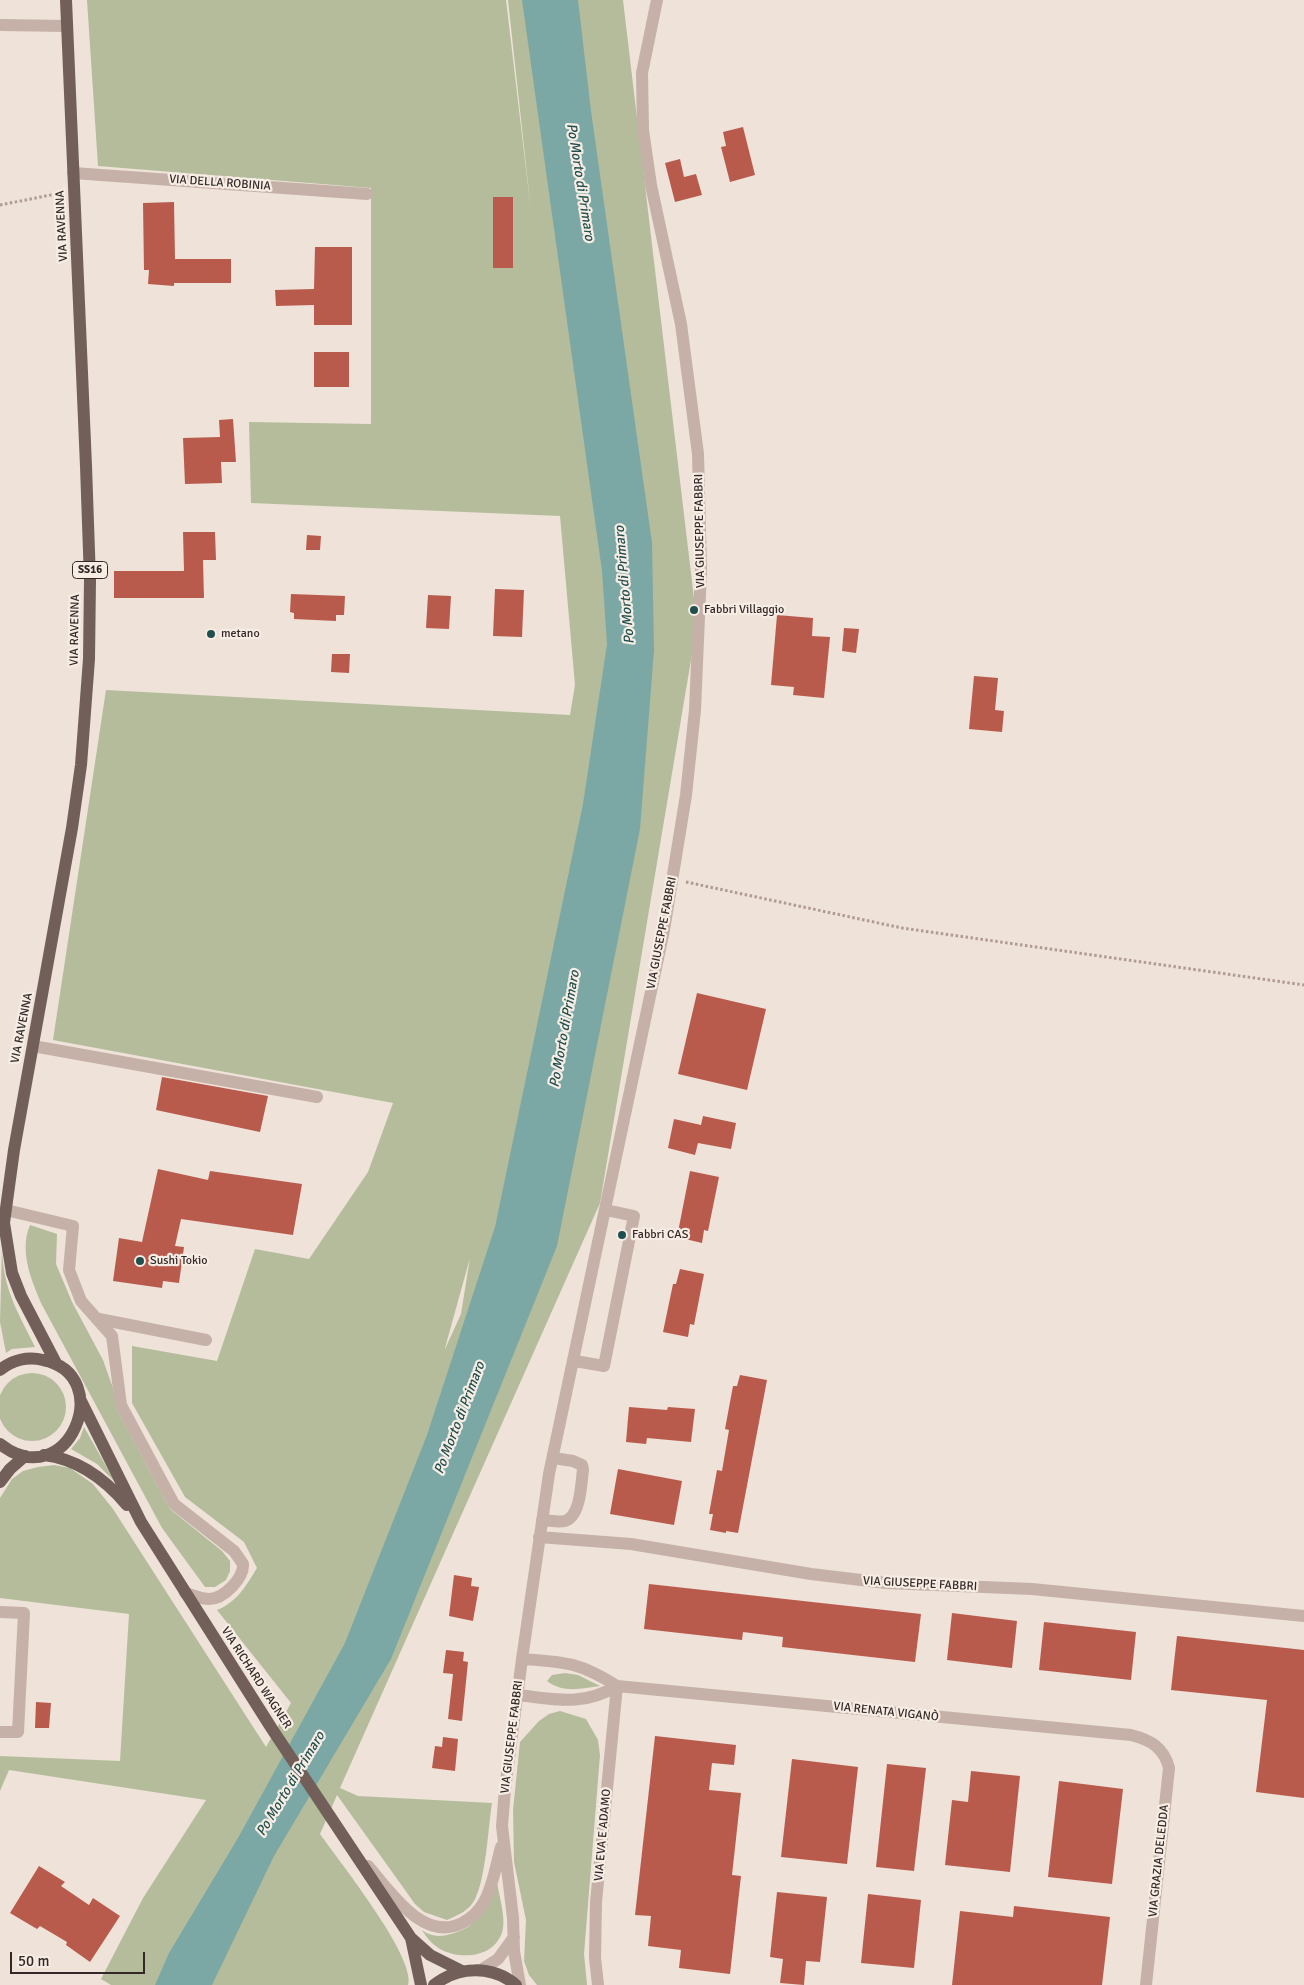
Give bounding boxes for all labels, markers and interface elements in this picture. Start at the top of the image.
water label: Po Morto di Primaro [562,122,598,242]
street label: VIA DELLA ROBINIA [169,172,271,194]
street label: VIA RAVENNA [53,190,71,262]
street label: VIA GIUSEPPE FABBRI [692,474,708,588]
water label: Po Morto di Primaro [611,525,639,645]
road number: SS16 [72,562,108,578]
street label: VIA RAVENNA [67,594,83,666]
place label: Fabbri Villaggio [704,603,784,617]
marker: Fabbri Villaggio [688,604,700,616]
place label: metano [221,627,260,641]
marker: metano [205,628,217,640]
street label: VIA GIUSEPPE FABBRI [644,876,680,990]
water label: Po Morto di Primaro [546,969,584,1089]
street label: VIA RAVENNA [8,991,36,1065]
place label: Fabbri CAS [632,1228,688,1242]
marker: Fabbri CAS [616,1229,628,1241]
place label: Sushi Tokio [150,1254,207,1268]
marker: Sushi Tokio [134,1255,146,1267]
water label: Po Morto di Primaro [431,1360,489,1476]
street label: VIA GIUSEPPE FABBRI [863,1574,977,1594]
street label: VIA RICHARD WAGNER [218,1624,294,1732]
street label: VIA GIUSEPPE FABBRI [498,1679,526,1795]
street label: VIA RENATA VIGANÒ [833,1699,939,1725]
water label: Po Morto di Primaro [253,1729,329,1839]
street label: VIA EVA E ADAMO [592,1788,614,1882]
street label: VIA GRAZIA DELEDDA [1146,1804,1172,1918]
scale bar [12,1942,148,1974]
text: 50 m [18,1952,49,1970]

